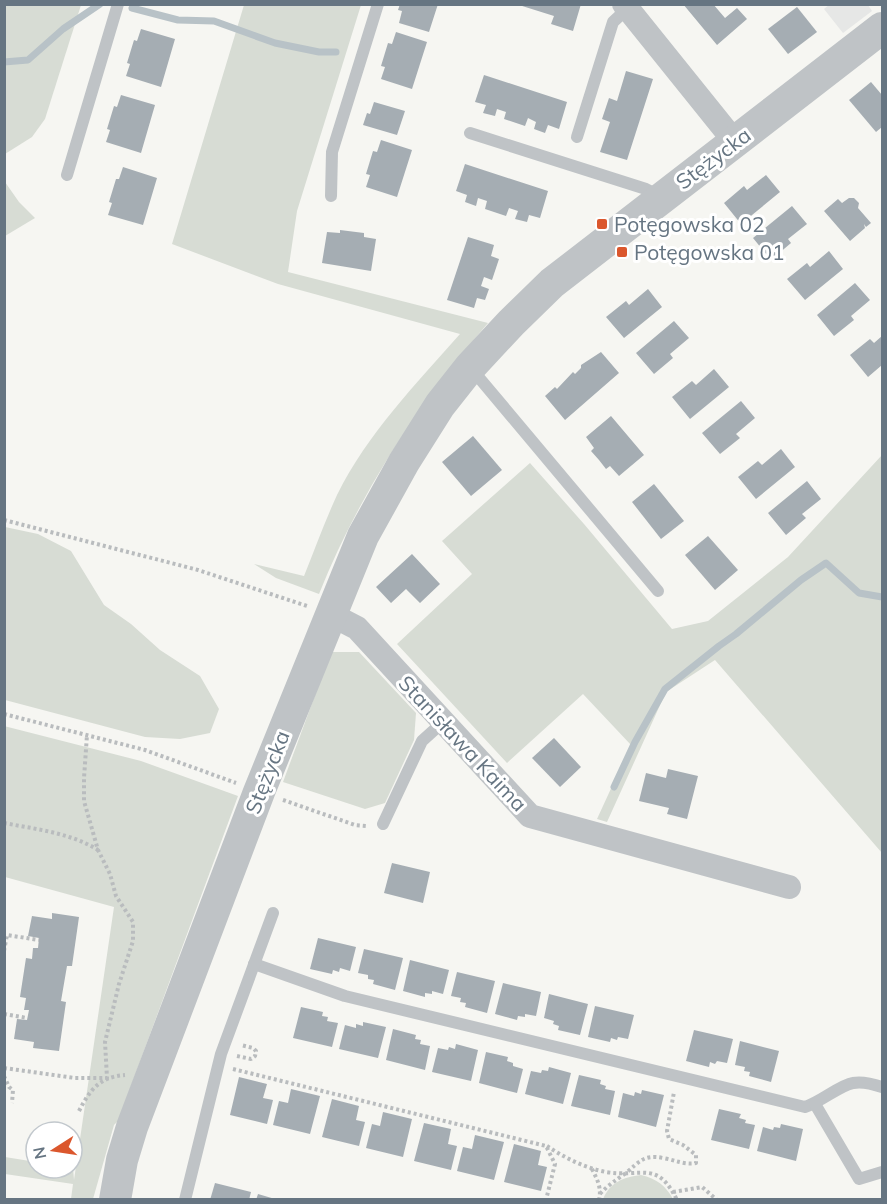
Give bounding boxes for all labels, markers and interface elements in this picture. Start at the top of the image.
street label: Stężycka [670,121,756,195]
place label: Potęgowska 02 [614,211,765,237]
marker: Potęgowska 02 [595,217,609,231]
place label: Potęgowska 01 [634,239,785,265]
marker: Potęgowska 01 [615,245,629,259]
street label: Stanisława Kaima [393,670,533,816]
street label: Stężycka [239,727,295,817]
north arrow [24,1120,84,1180]
text: N [28,1145,50,1161]

